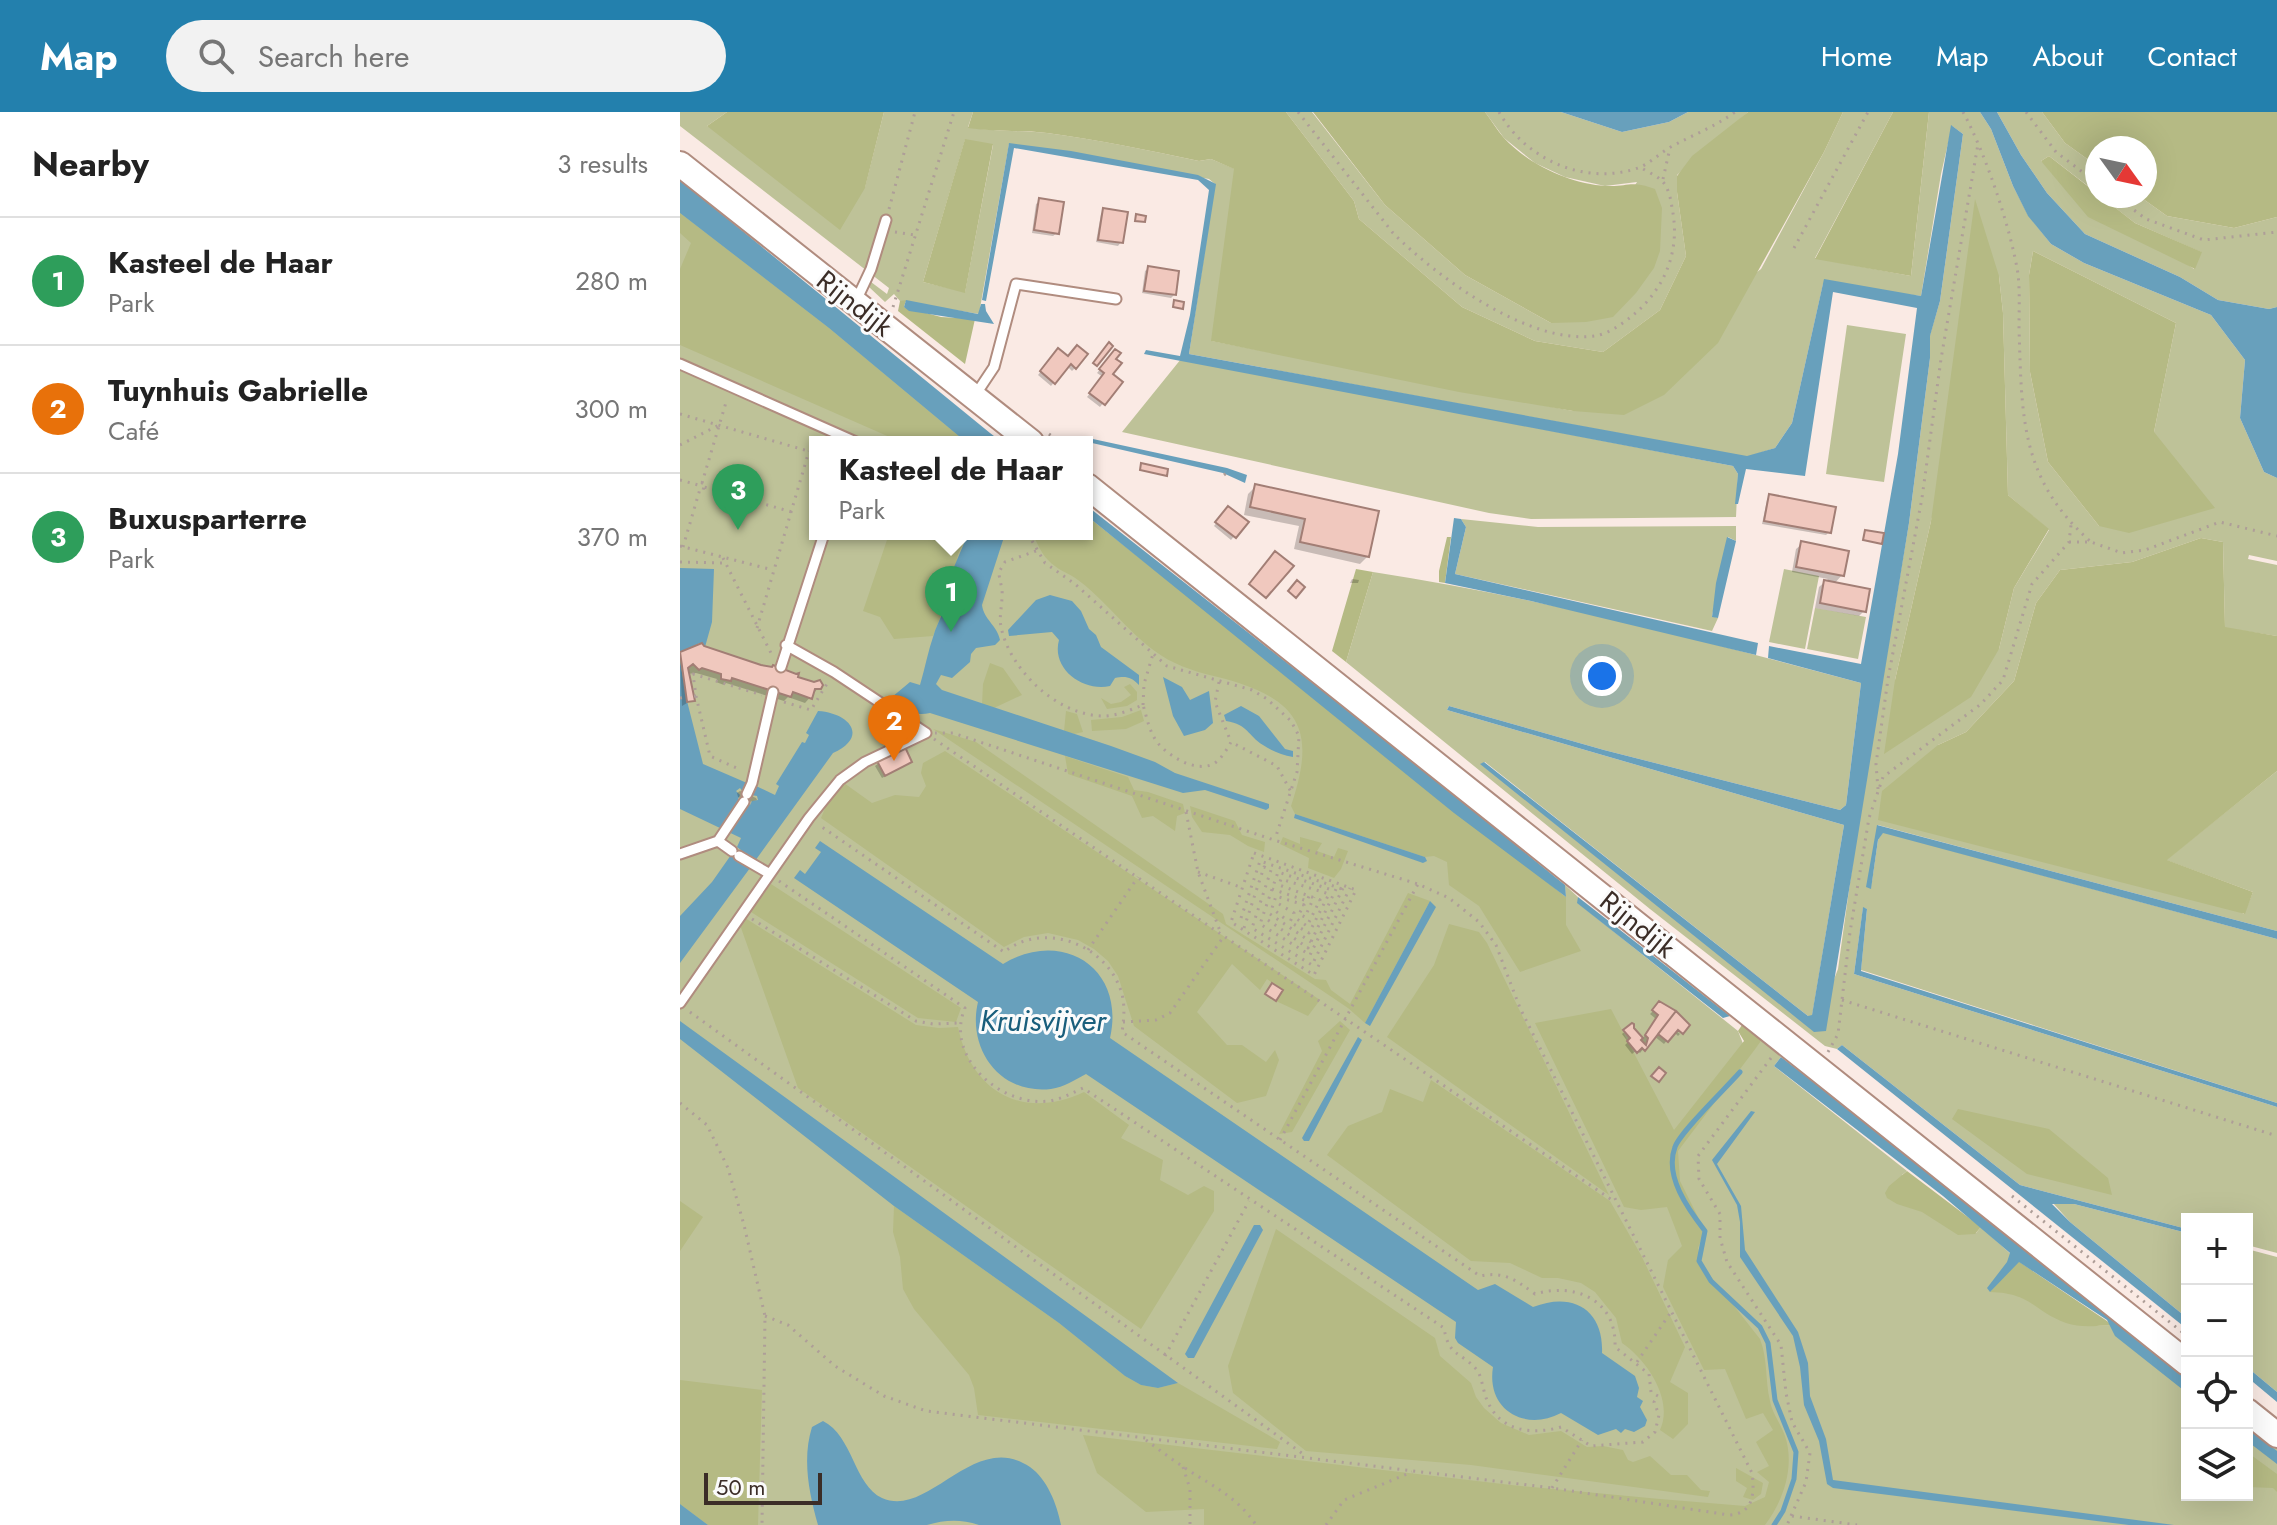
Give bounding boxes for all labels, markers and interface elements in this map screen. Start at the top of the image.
search box [166,20,726,92]
text: Map [40,29,118,84]
icon: search [194,34,238,78]
text: Search here [258,35,410,78]
text: Home [1821,36,1892,77]
text: Map [1936,36,1988,77]
text: About [2032,36,2104,77]
text: Contact [2148,36,2237,77]
north arrow [2085,136,2157,208]
text: Nearby [32,140,149,189]
text: 3 results [557,145,648,183]
text: Kasteel de Haar [108,241,333,284]
street label: Rijndijk [808,260,902,347]
text: 1 [51,262,65,300]
text: 280 m [575,262,648,300]
text: Park [108,284,154,322]
text: Tuynhuis Gabrielle [108,369,368,412]
text: 2 [49,390,67,428]
text: 300 m [575,390,648,428]
text: Café [108,412,159,450]
popup [809,436,1093,540]
text: Kasteel de Haar [839,448,1063,491]
pin: 3 [712,464,764,530]
text: Park [839,491,885,529]
text: Buxusparterre [108,497,307,540]
text: 3 [50,518,66,556]
text: 370 m [577,518,648,556]
text: Park [108,540,154,578]
pin: 1 [925,566,977,632]
your location [1582,656,1622,696]
pin: 2 [868,695,920,761]
street label: Rijndijk [1591,881,1685,968]
water label: Kruisvijver [980,999,1108,1042]
map controls [2181,1213,2253,1501]
button: + [2181,1213,2253,1285]
button: − [2181,1285,2253,1357]
button: locate [2181,1357,2253,1429]
button: layers [2181,1429,2253,1501]
scale bar [704,1469,822,1505]
text: 50 m [716,1471,765,1503]

